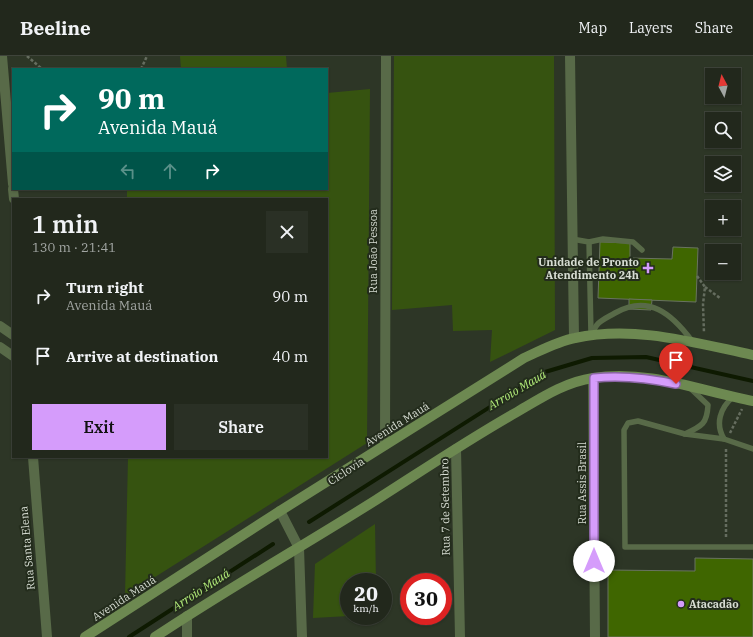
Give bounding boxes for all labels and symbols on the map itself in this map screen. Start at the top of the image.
north arrow [705,68,741,104]
street label: Rua João Pessoa [366,209,380,293]
place label: Unidade de Pronto Atendimento 24h [538,255,639,282]
marker: Unidade de Pronto Atendimento 24h [642,262,654,274]
pin [659,343,693,384]
water label: Arroio Mauá [484,366,549,413]
street label: Avenida Mauá [362,399,432,449]
street label: Rua Assis Brasil [575,442,589,524]
street label: Ciclovia [325,454,367,488]
street label: Rua 7 de Setembro [437,458,453,556]
street label: Rua Santa Elena [16,506,38,590]
position arrow [573,540,615,582]
water label: Arroio Mauá [168,565,233,614]
street label: Avenida Mauá [90,572,158,624]
speed limit sign: 30 [400,573,452,625]
place label: Atacadão [689,597,739,611]
marker: Atacadão [676,599,686,609]

